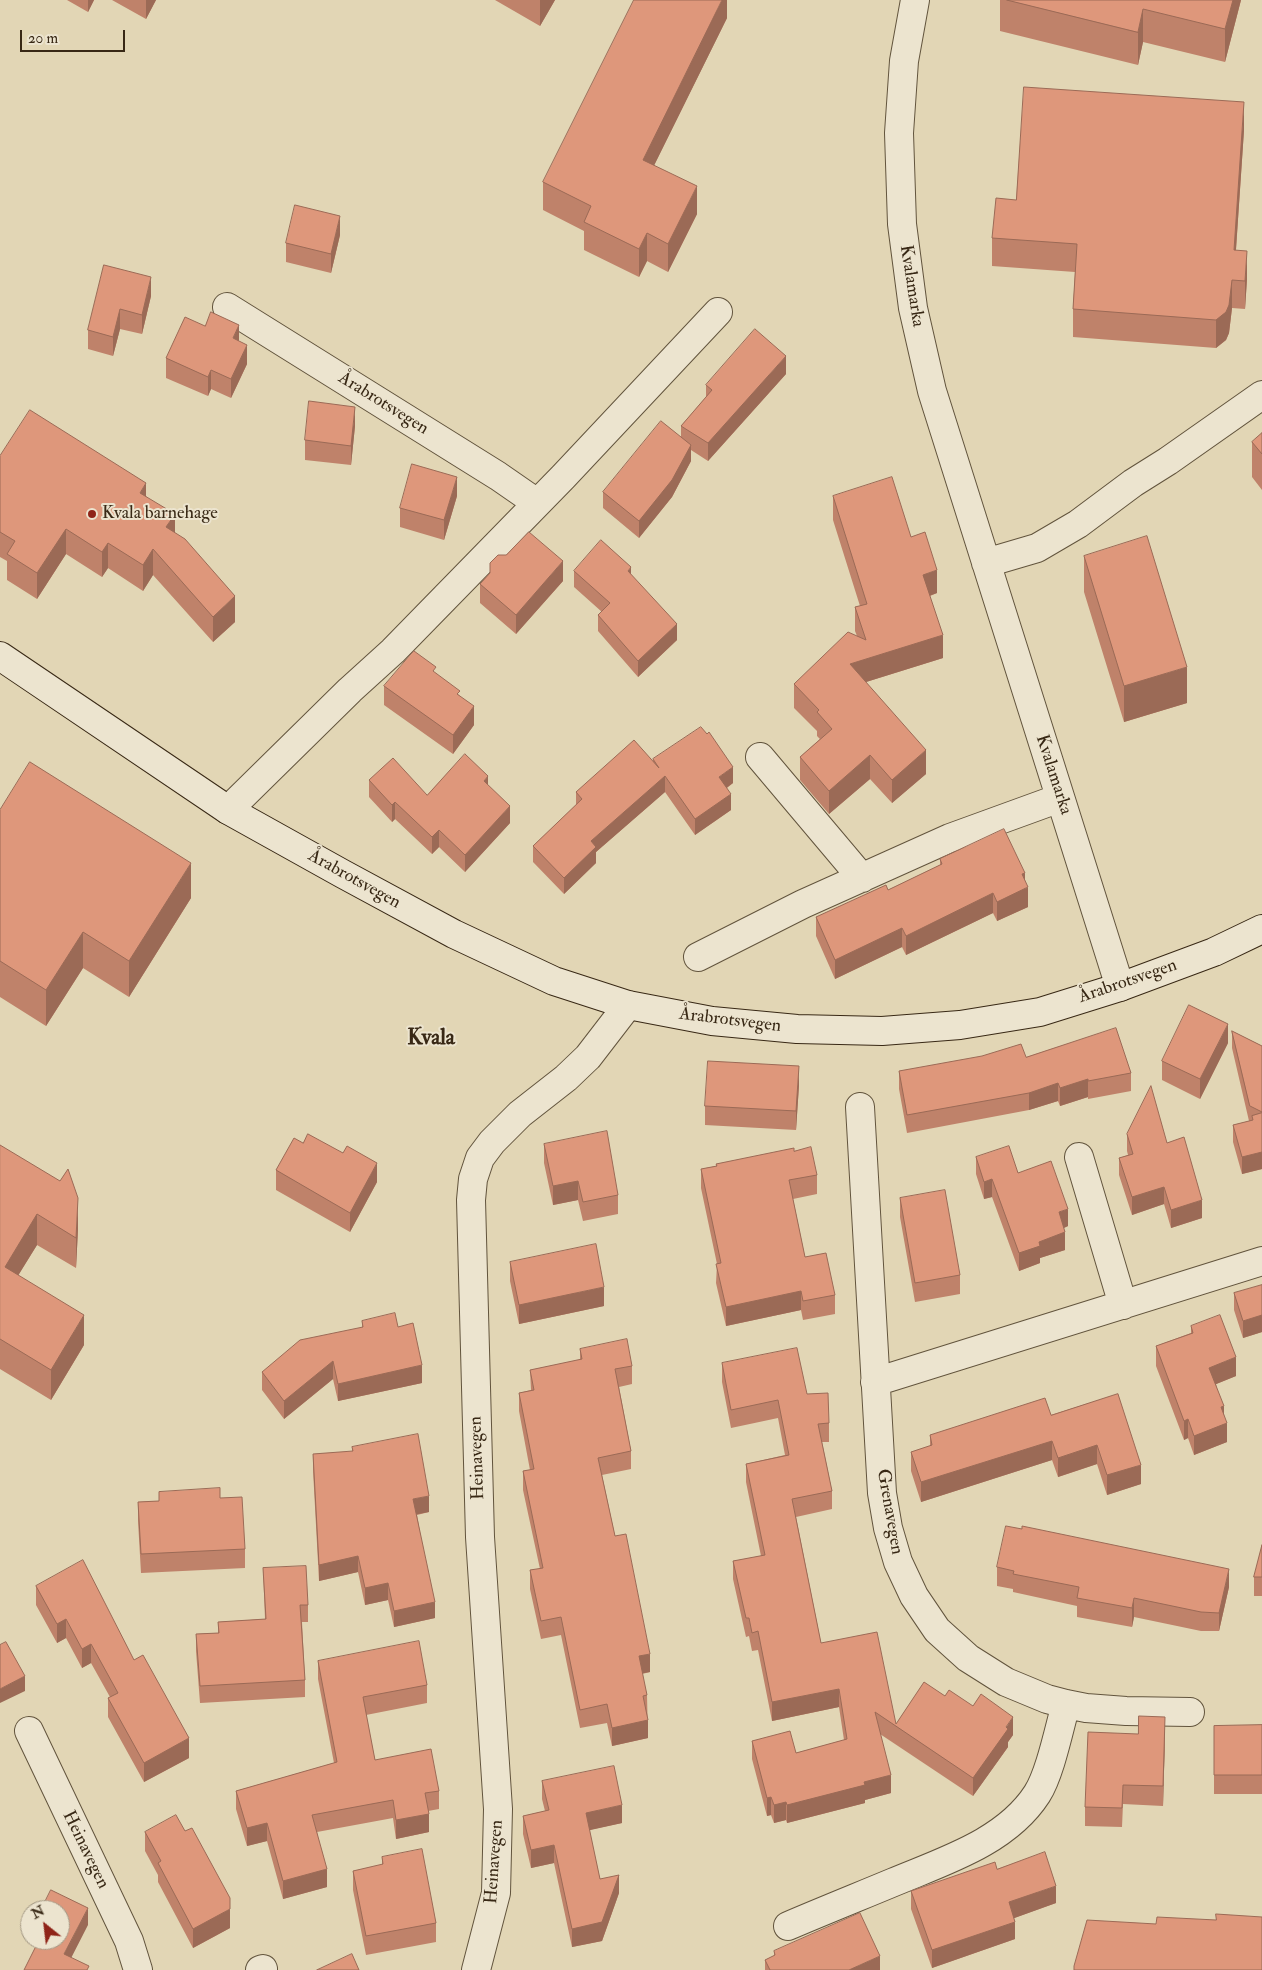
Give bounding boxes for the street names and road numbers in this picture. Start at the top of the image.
street label: Kvalamarka [894,243,928,329]
street label: Årabrotsvegen [334,368,432,440]
street label: Kvalamarka [1030,732,1076,818]
street label: Årabrotsvegen [304,846,404,914]
street label: Årabrotsvegen [1076,955,1180,1009]
street label: Årabrotsvegen [678,1004,782,1038]
street label: Heinavegen [466,1416,490,1500]
street label: Grenavegen [871,1468,907,1556]
street label: Heinavegen [57,1807,113,1893]
street label: Heinavegen [481,1819,509,1905]

